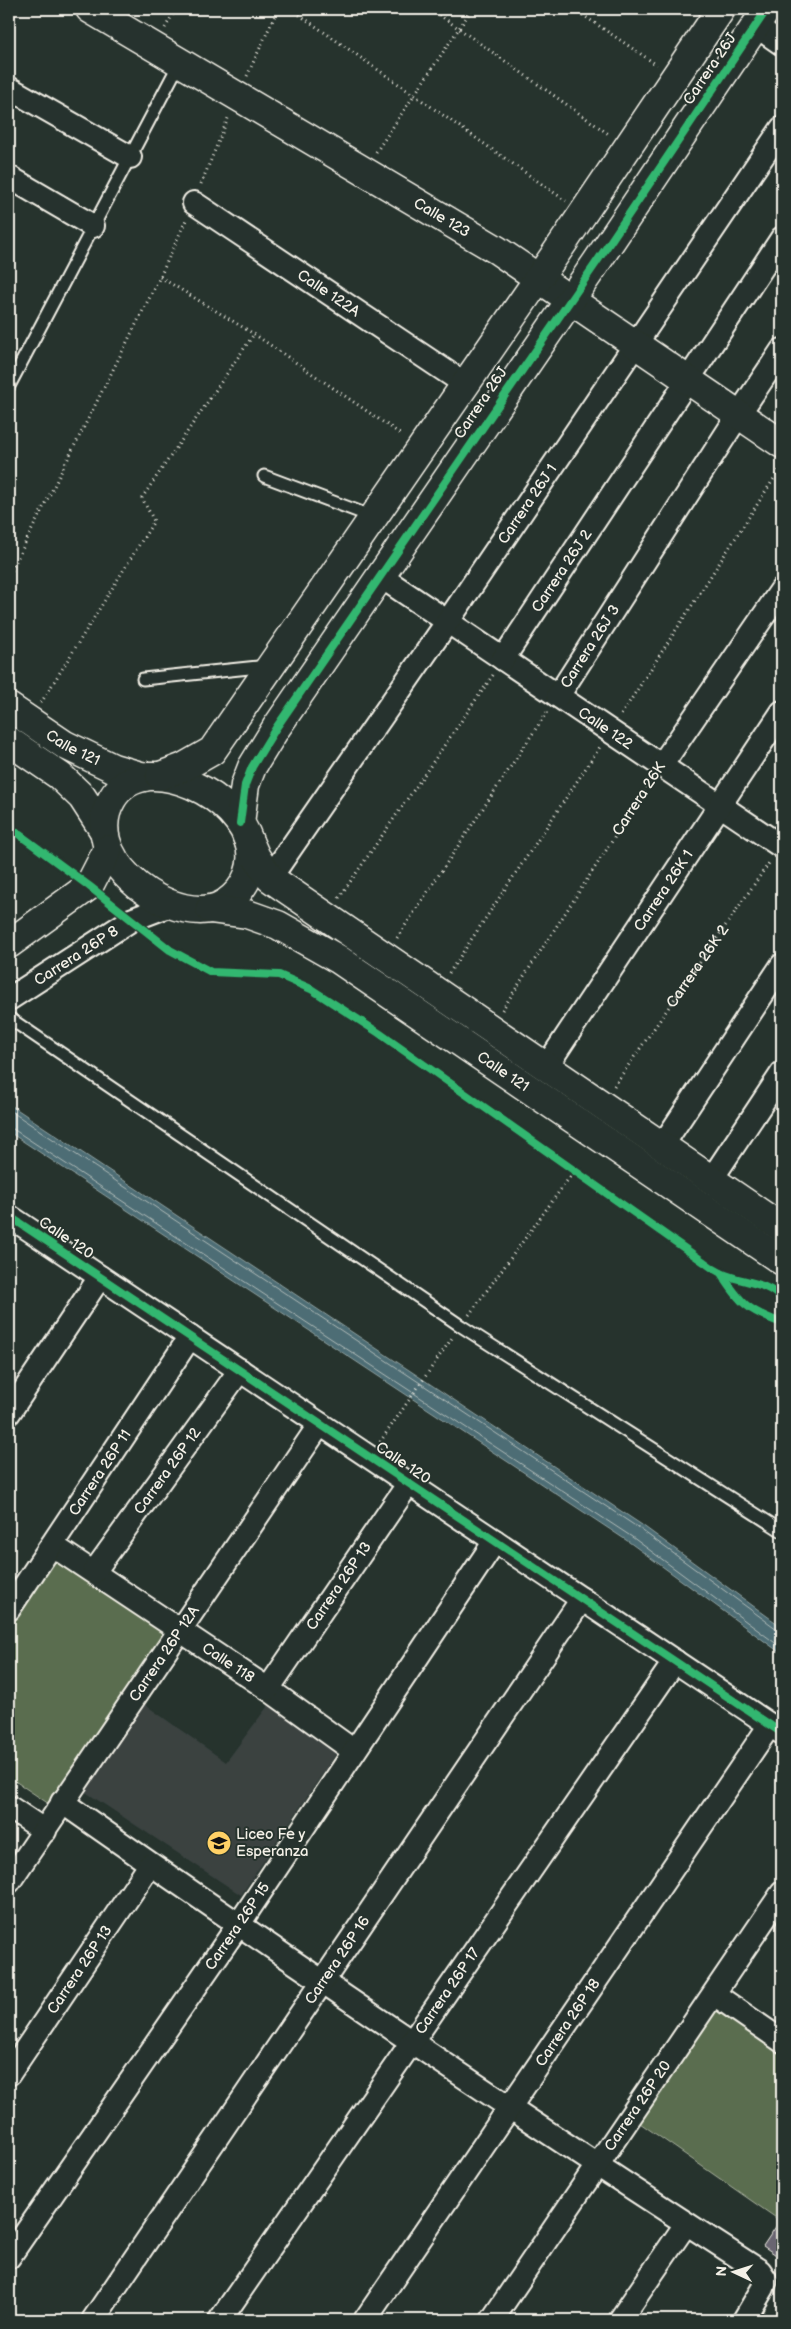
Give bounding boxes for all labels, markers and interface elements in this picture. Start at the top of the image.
street label: Carrera 26J [679,29,741,108]
street label: Calle 123 [410,193,474,241]
street label: Calle 122A [294,265,364,321]
street label: Carrera 26J [450,363,512,442]
street label: Carrera 26J 1 [494,460,561,548]
street label: Carrera 26J 2 [527,526,596,616]
street label: Carrera 26J 3 [556,601,624,692]
street label: Calle 122 [574,703,637,753]
street label: Calle 121 [42,725,103,770]
street label: Carrera 26K [608,758,670,839]
street label: Carrera 26K 1 [629,846,697,935]
street label: Carrera 26P 8 [30,921,122,990]
street label: Carrera 26K 2 [662,921,733,1011]
street label: Calle 121 [473,1047,533,1096]
street label: Calle 120 [35,1213,97,1263]
street label: Carrera 26P 12 [129,1423,205,1518]
street label: Carrera 26P 11 [64,1426,135,1519]
street label: Calle 120 [372,1438,434,1488]
street label: Carrera 26P 13 [302,1538,376,1634]
street label: Carrera 26P 12A [125,1601,204,1705]
street label: Calle 118 [199,1638,258,1687]
place label: Liceo Fe y Esperanza [236,1825,308,1861]
school or university icon: Liceo Fe y Esperanza [206,1830,232,1856]
street label: Carrera 26P 15 [201,1878,274,1974]
street label: Carrera 26P 16 [300,1912,374,2008]
street label: Carrera 26P 13 [43,1922,116,2018]
street label: Carrera 26P 17 [411,1943,484,2038]
street label: Carrera 26P 18 [531,1975,604,2070]
street label: Carrera 26P 20 [600,2057,675,2155]
north arrow [708,2246,758,2296]
text: N [713,2265,730,2277]

